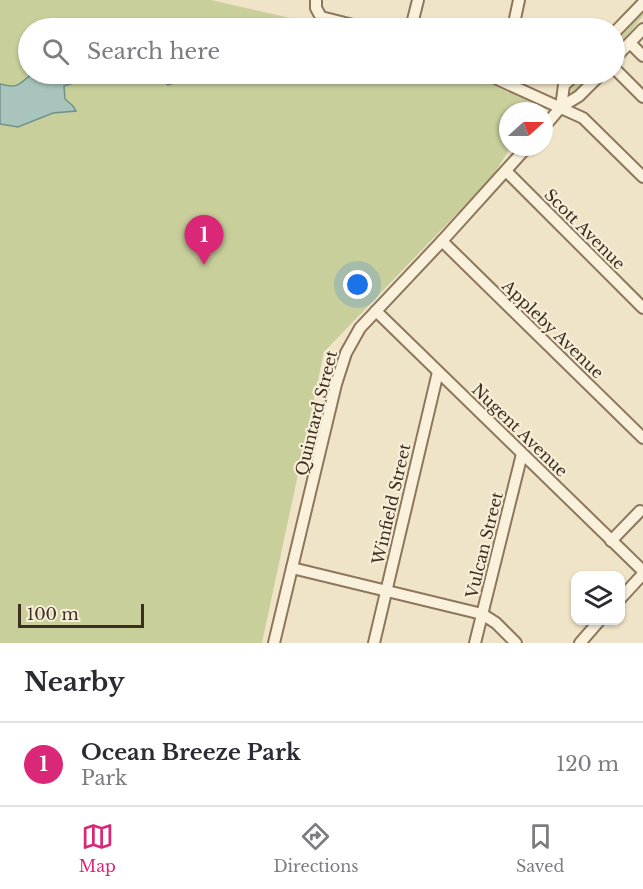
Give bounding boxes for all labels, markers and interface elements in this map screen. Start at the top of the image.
search box [18,18,625,84]
icon: search [39,35,72,68]
text: Search here [87,38,220,65]
north arrow [499,102,553,156]
street label: Scott Avenue [540,184,630,274]
pin: 1 [184,216,224,265]
your location [343,270,372,299]
street label: Appleby Avenue [497,275,608,382]
street label: Quintard Street [291,348,341,478]
street label: Nugent Avenue [468,379,572,481]
street label: Winfield Street [367,442,415,567]
street label: Vulcan Street [461,490,507,601]
map controls [571,571,625,625]
button: layers [571,571,625,625]
scale bar [18,601,144,628]
text: 100 m [27,604,79,624]
text: Nearby [24,666,125,698]
text: Ocean Breeze Park [81,739,301,766]
text: 1 [39,752,48,776]
text: 120 m [556,752,619,776]
text: Park [81,766,127,790]
tab: Map [79,820,116,876]
tab: Directions [273,820,358,876]
tab: Saved [516,820,564,876]

